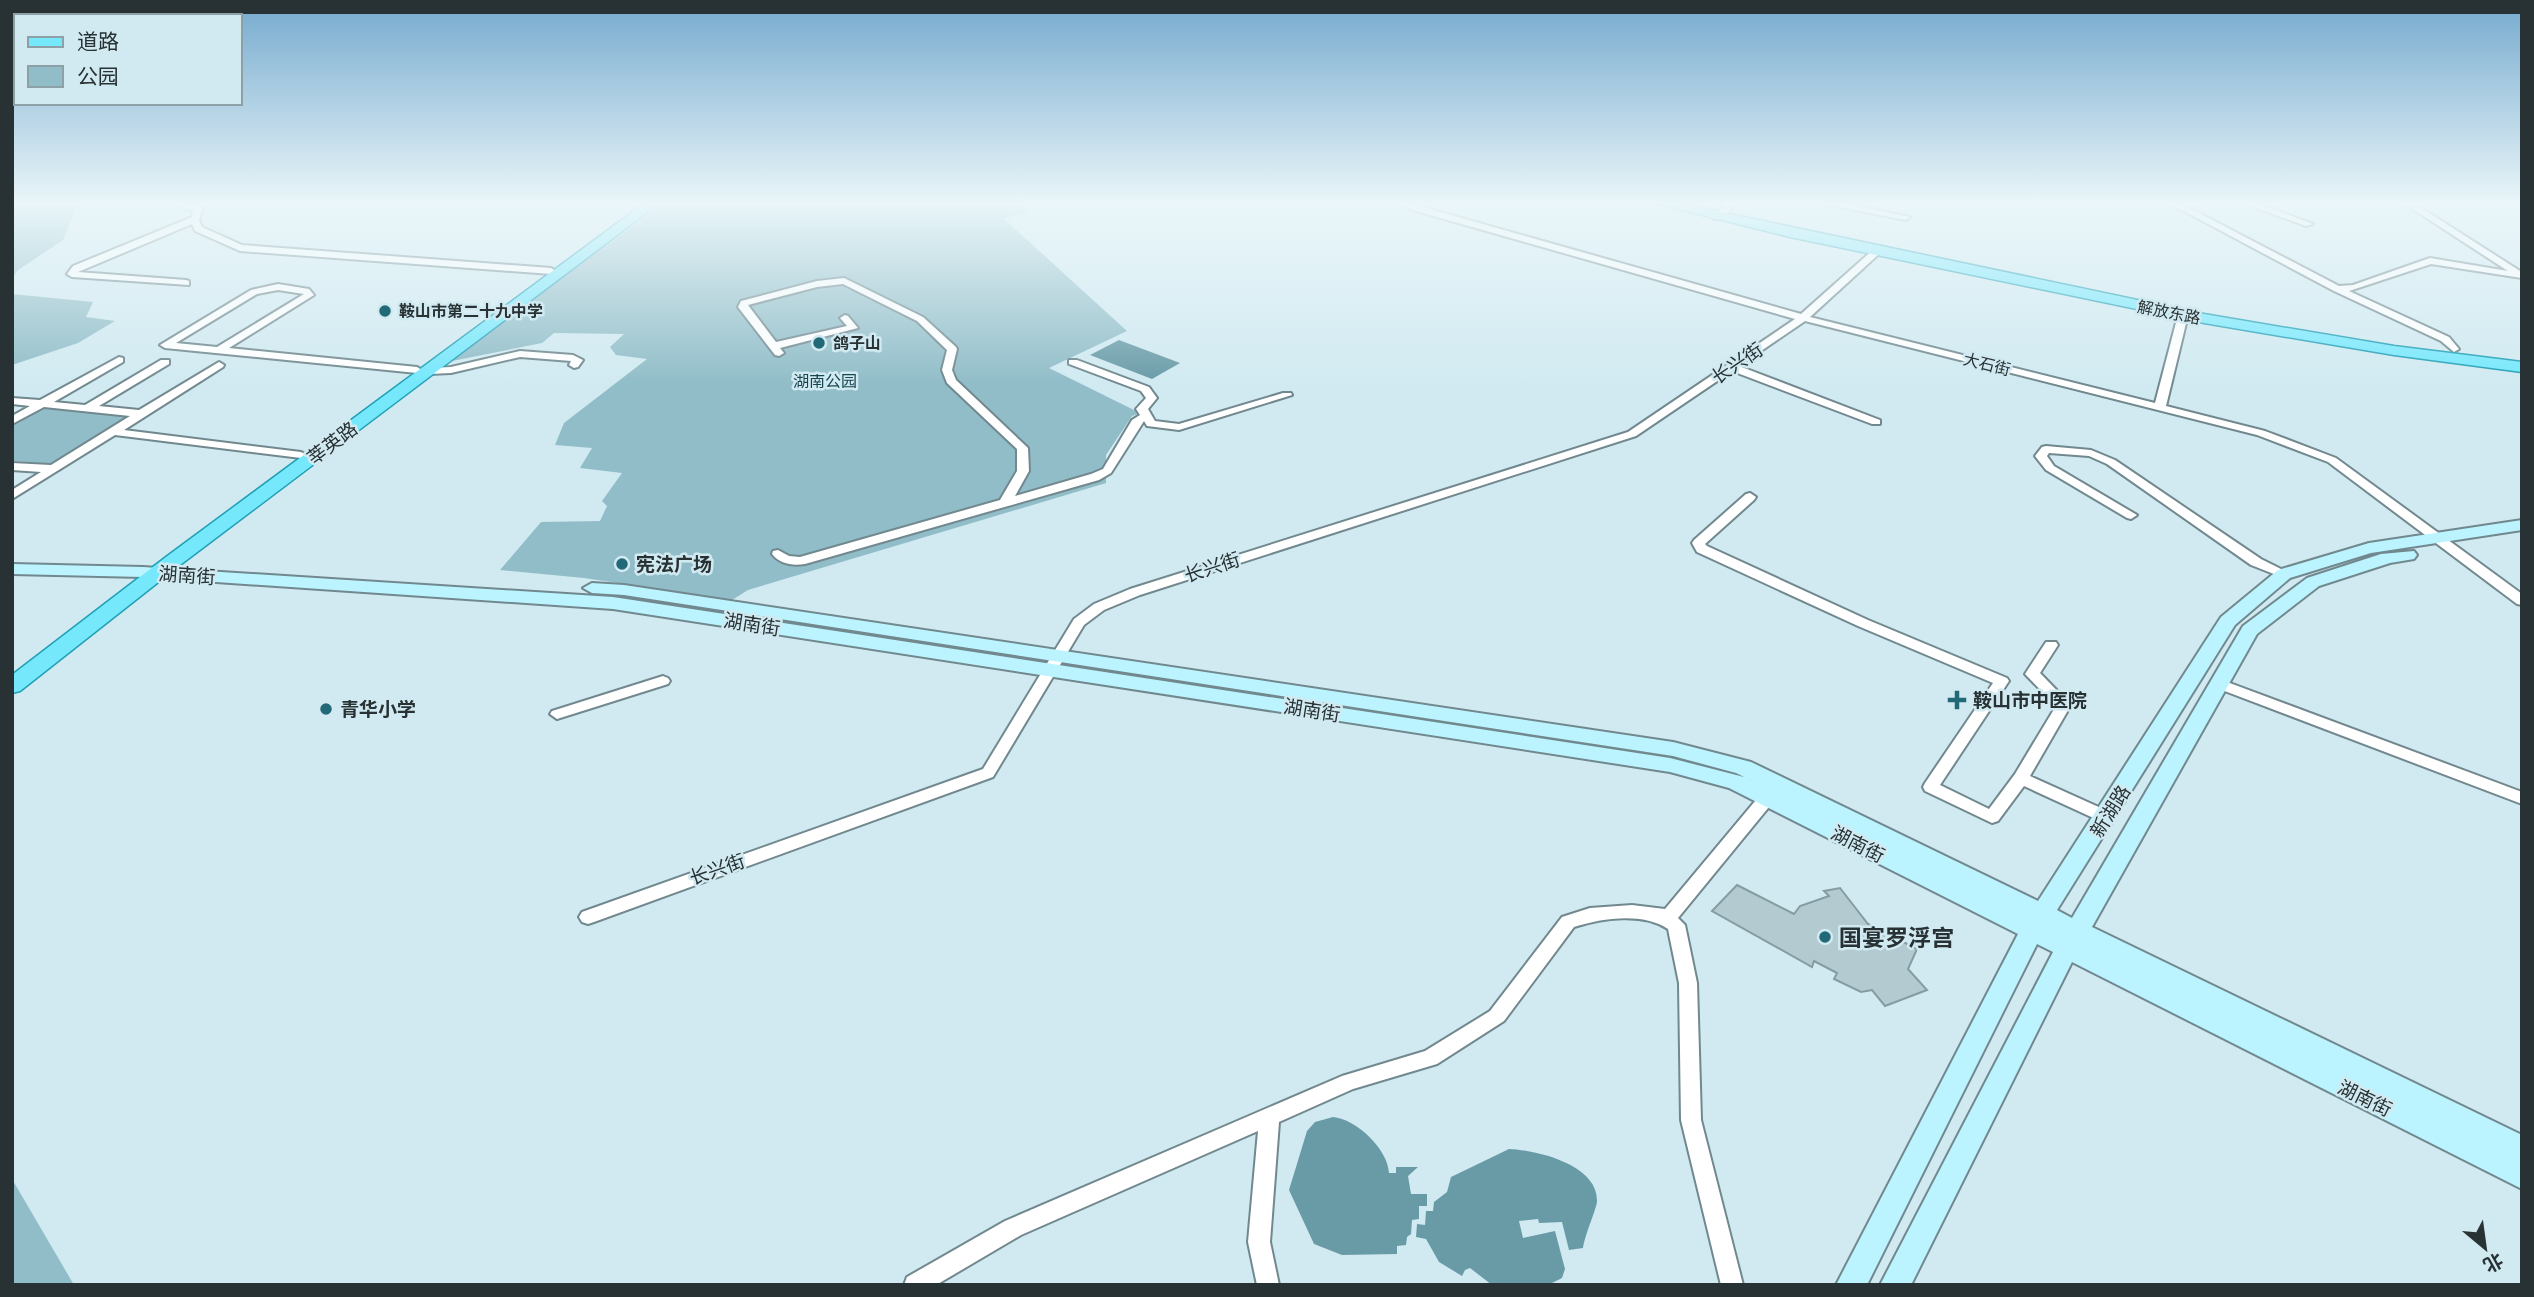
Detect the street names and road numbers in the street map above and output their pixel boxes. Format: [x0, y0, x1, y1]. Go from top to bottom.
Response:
street label: 解放东路 [2136, 296, 2202, 328]
street label: 长兴街 [1707, 337, 1767, 389]
street label: 大石街 [1961, 348, 2013, 380]
street label: 莘英路 [302, 416, 362, 470]
street label: 长兴街 [1181, 547, 1243, 587]
street label: 湖南街 [158, 561, 216, 589]
street label: 湖南街 [722, 608, 782, 640]
street label: 湖南街 [1282, 694, 1342, 726]
street label: 新湖路 [2085, 780, 2135, 842]
street label: 湖南街 [1827, 820, 1889, 868]
street label: 长兴街 [686, 848, 748, 890]
street label: 湖南街 [2334, 1075, 2396, 1121]

